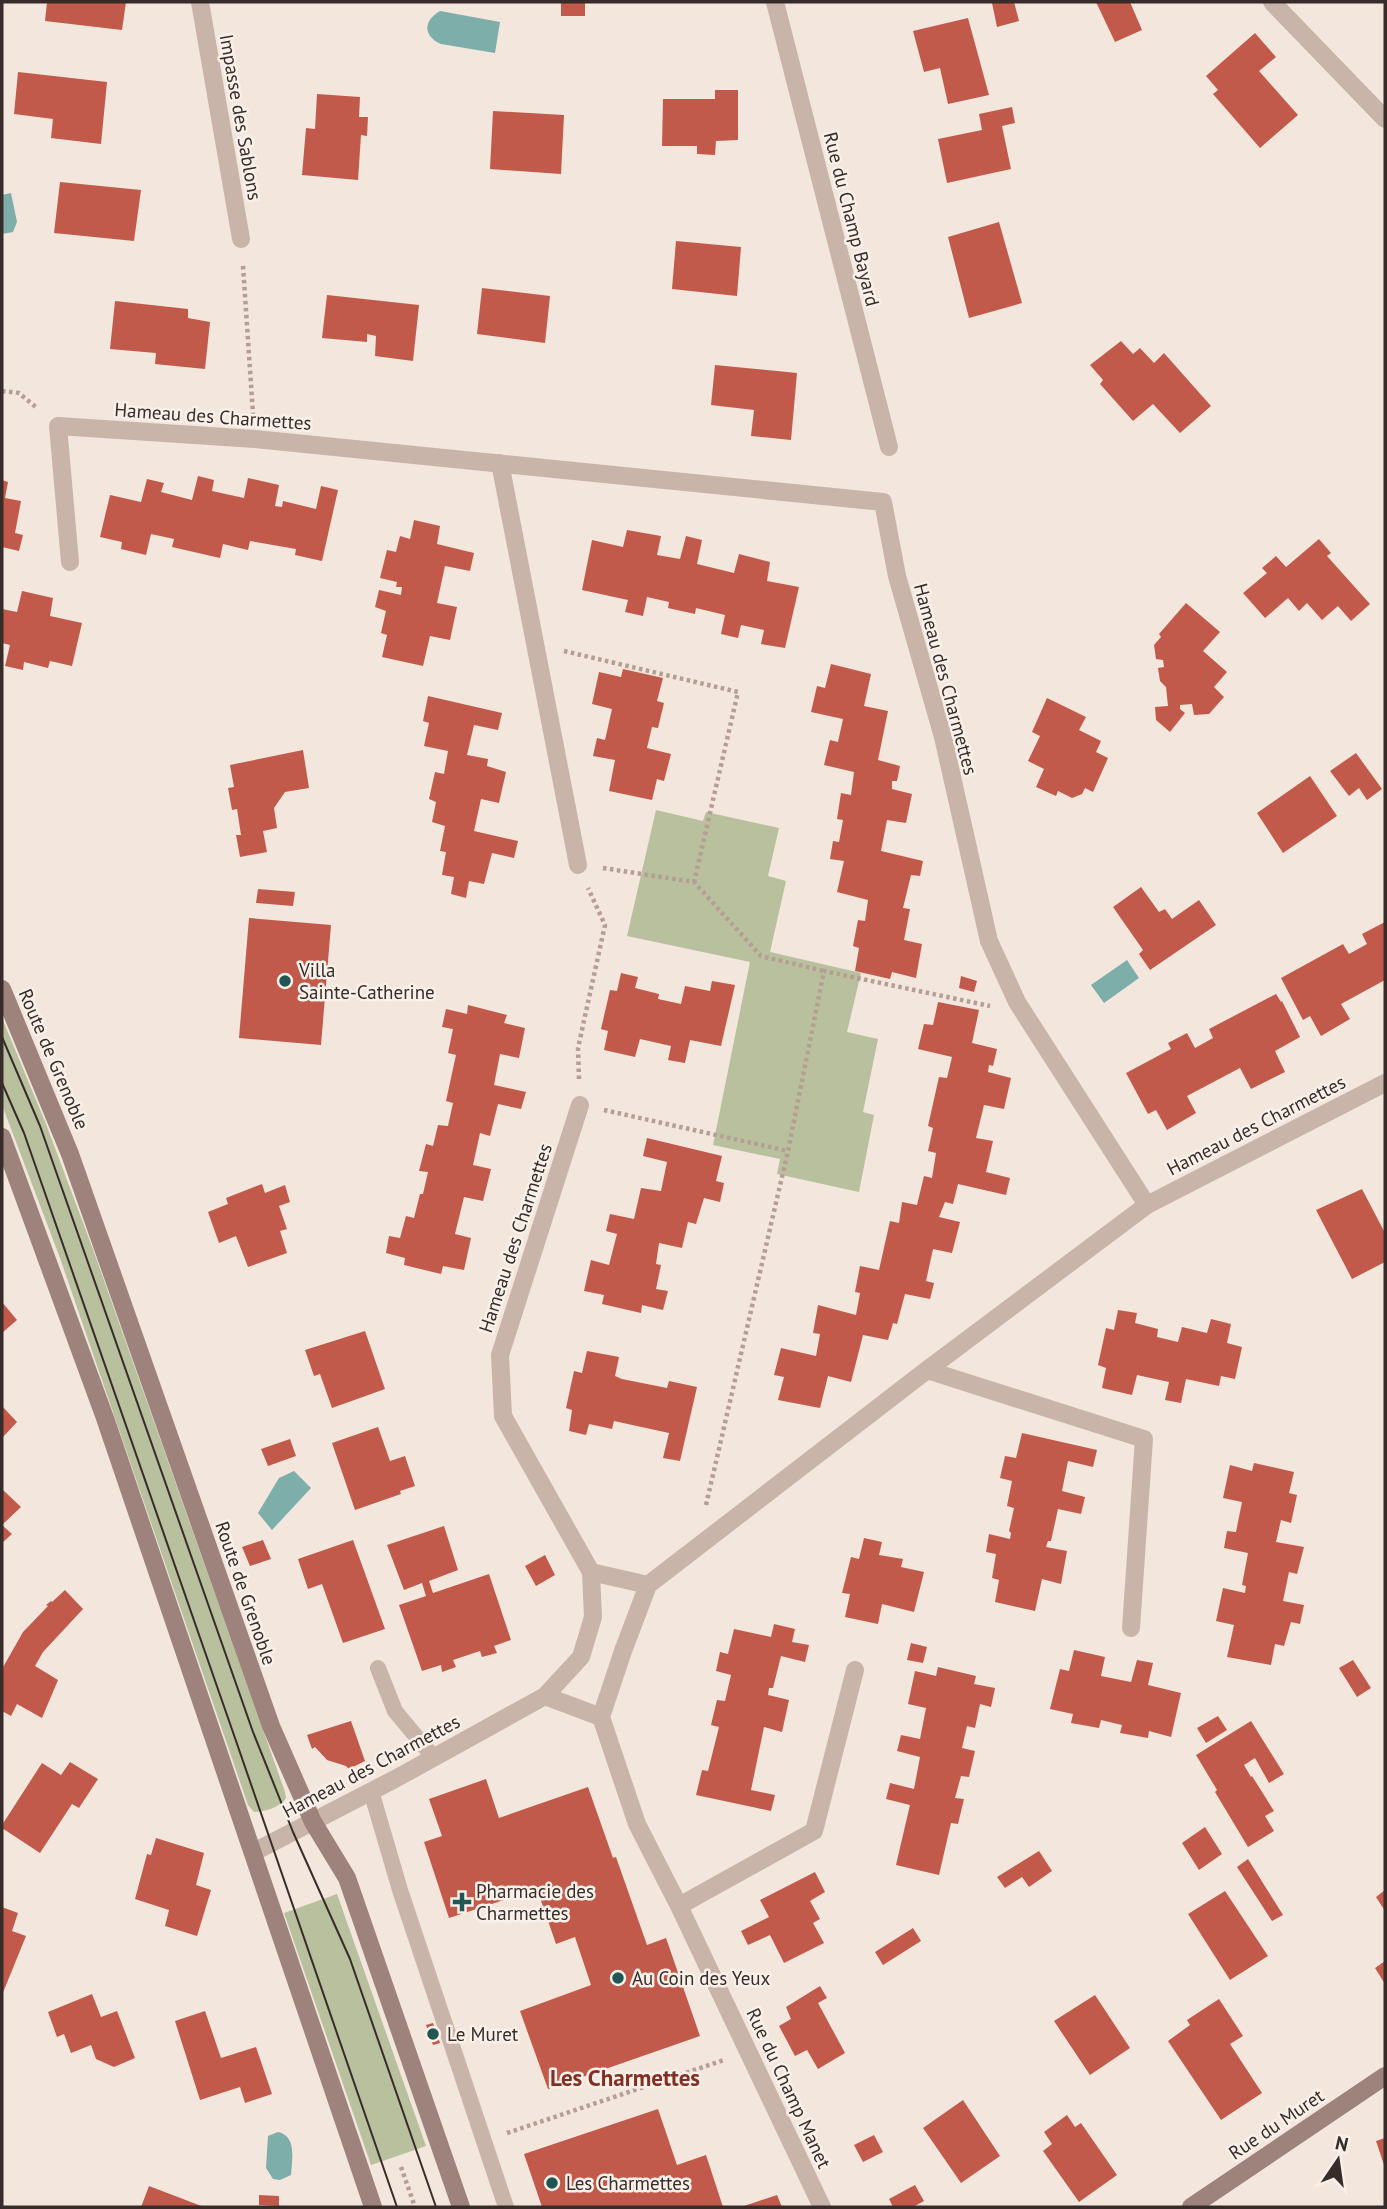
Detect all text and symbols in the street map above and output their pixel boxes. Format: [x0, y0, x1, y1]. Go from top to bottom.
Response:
street label: Impasse des Sablons [215, 32, 267, 202]
street label: Rue du Champ Bayard [819, 129, 885, 309]
street label: Hameau des Charmettes [114, 397, 312, 435]
street label: Hameau des Charmettes [909, 581, 983, 777]
place label: Villa Sainte-Catherine [298, 958, 435, 1004]
marker: Villa Sainte-Catherine [277, 973, 293, 989]
street label: Route de Grenoble [14, 985, 94, 1133]
street label: Hameau des Charmettes [1163, 1069, 1349, 1181]
street label: Hameau des Charmettes [473, 1140, 557, 1336]
street label: Route de Grenoble [210, 1518, 282, 1668]
street label: Hameau des Charmettes [278, 1709, 464, 1823]
place label: Pharmacie des Charmettes [476, 1879, 594, 1925]
marker: Pharmacie des Charmettes [454, 1894, 470, 1910]
place label: Au Coin des Yeux [632, 1966, 771, 1990]
marker: Au Coin des Yeux [610, 1970, 626, 1986]
street label: Rue du Champ Manet [741, 2004, 837, 2172]
place label: Le Muret [447, 2022, 519, 2046]
marker: Le Muret [425, 2026, 441, 2042]
district label: Les Charmettes [550, 2063, 700, 2092]
street label: Rue du Muret [1224, 2083, 1329, 2165]
north arrow [1303, 2125, 1373, 2195]
text: N [1333, 2130, 1351, 2157]
place label: Les Charmettes [566, 2171, 690, 2195]
marker: Les Charmettes [544, 2175, 560, 2191]

